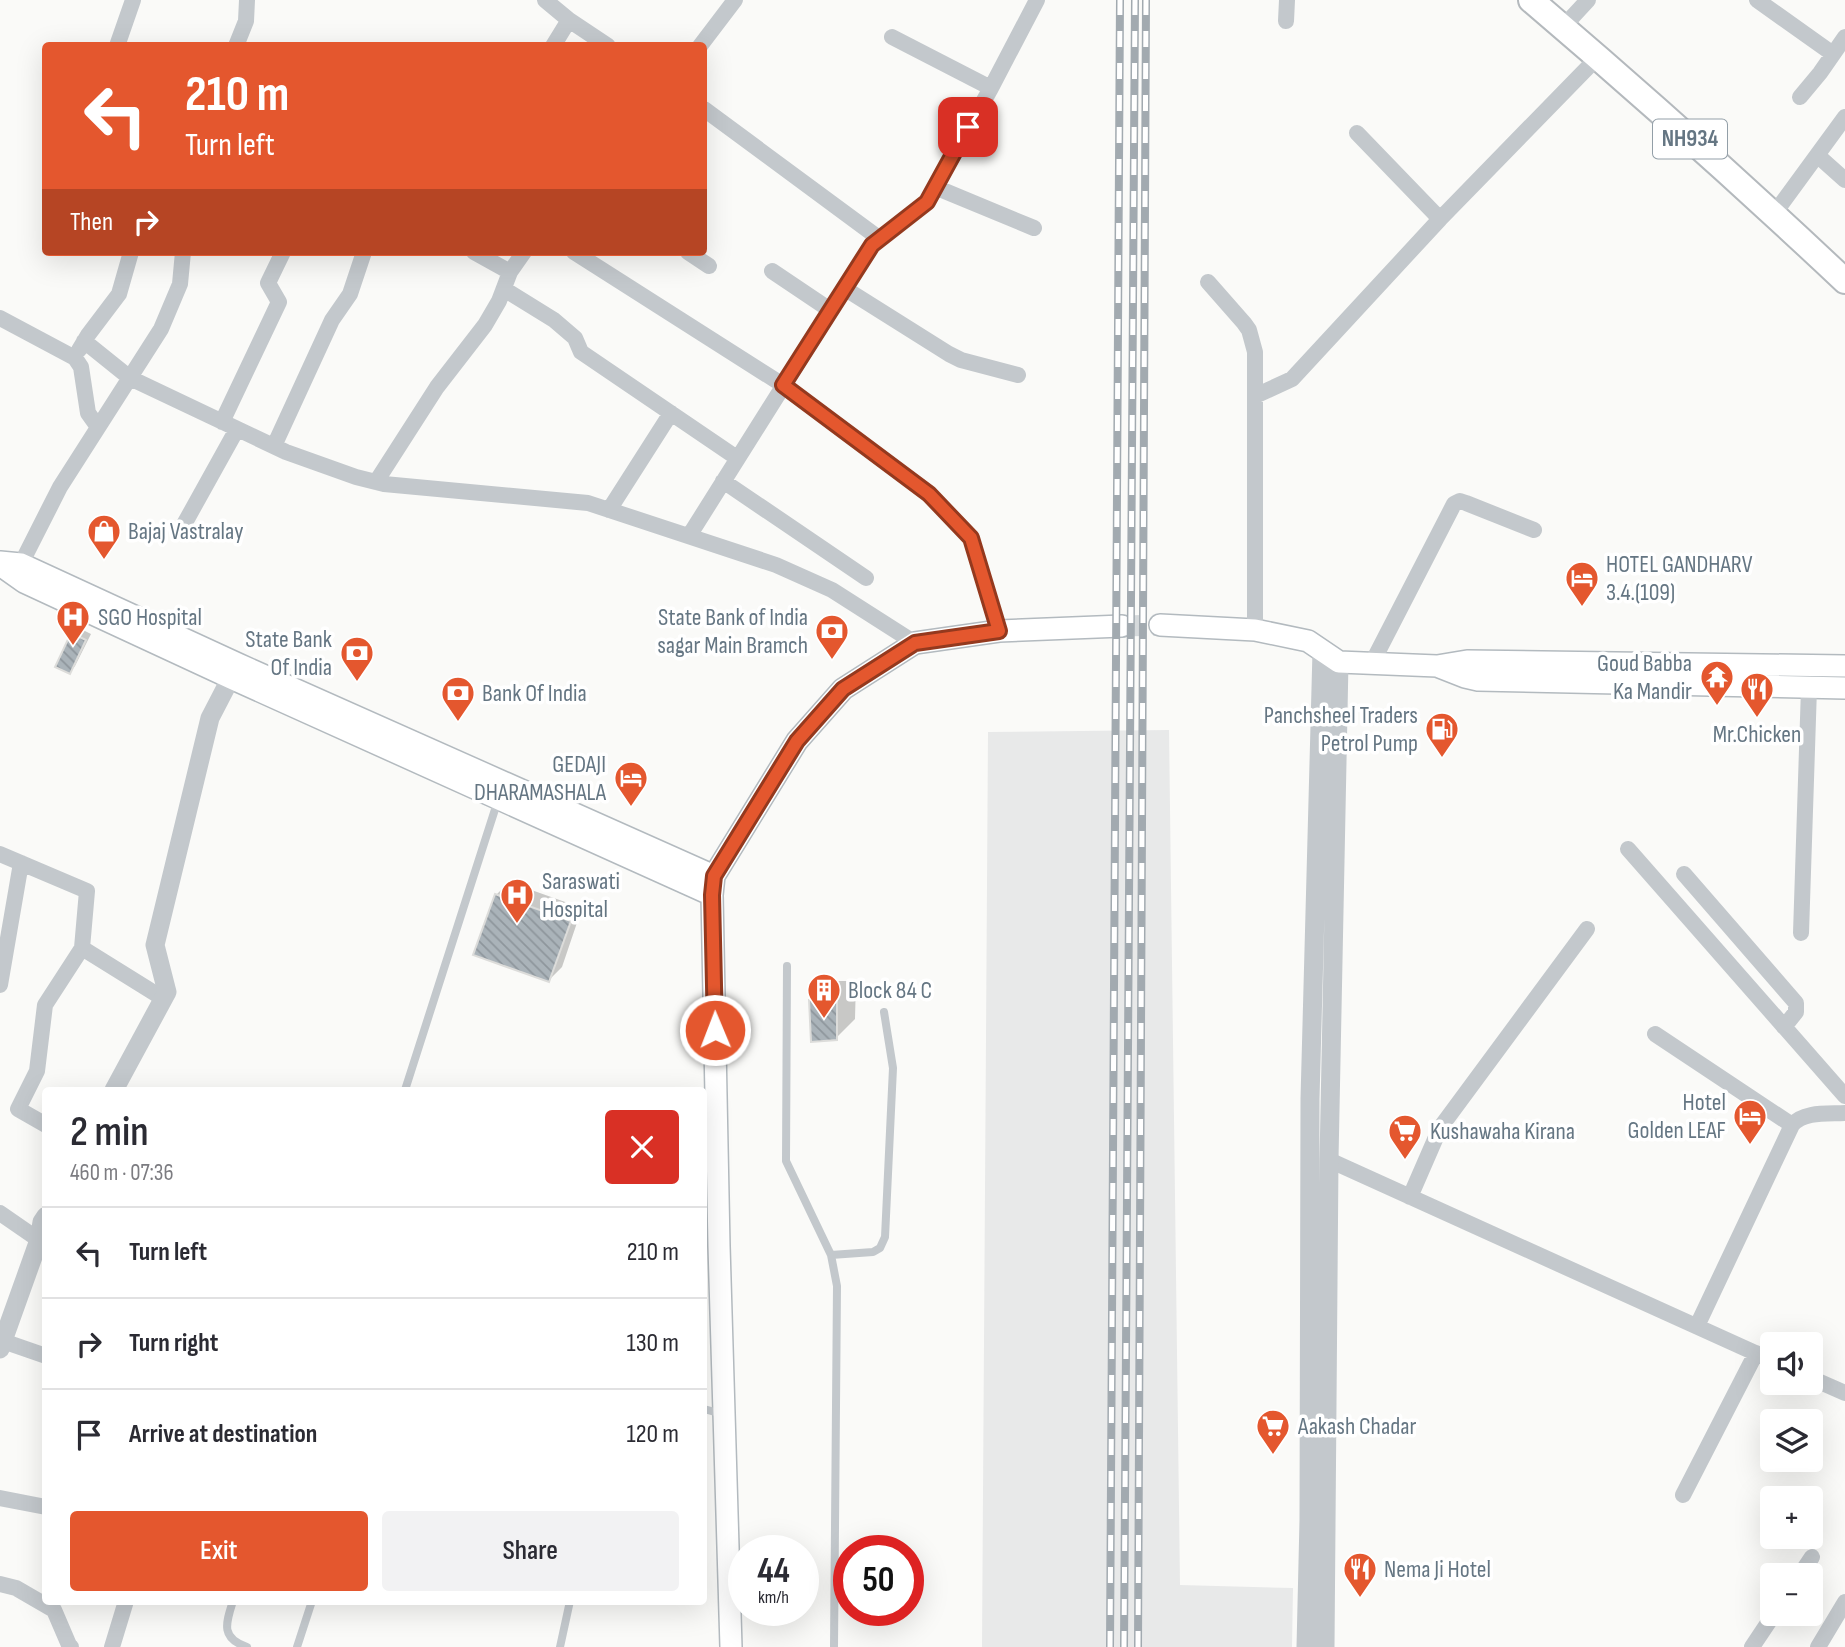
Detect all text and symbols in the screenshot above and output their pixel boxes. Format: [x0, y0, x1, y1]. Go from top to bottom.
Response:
text: 210 m [185, 66, 289, 125]
icon: left [70, 70, 161, 161]
pin [938, 97, 998, 157]
icon: arrive [949, 108, 987, 146]
road number: NH934 [1653, 120, 1727, 158]
text: Turn left [185, 126, 275, 165]
icon: right [127, 203, 165, 241]
text: Then [70, 207, 113, 238]
shop icon: Bajaj Vastralay [85, 512, 123, 561]
place label: Bajaj Vastralay [128, 517, 243, 546]
place label: HOTEL GANDHARV 3.4.(109) [1606, 550, 1753, 607]
hotel icon: HOTEL GANDHARV 3.4.(109) [1563, 559, 1601, 608]
hospital icon: SGO Hospital [54, 598, 92, 647]
place label: SGO Hospital [98, 603, 202, 632]
place label: State Bank of India sagar Main Bramch [657, 603, 808, 660]
bank icon: State Bank of India sagar Main Bramch [813, 612, 851, 661]
place label: State Bank Of India [245, 625, 332, 682]
bank icon: State Bank Of India [338, 634, 376, 683]
place label: Goud Babba Ka Mandir [1597, 649, 1692, 706]
temple icon: Goud Babba Ka Mandir [1698, 658, 1736, 707]
restaurant icon: Mr.Chicken [1738, 670, 1776, 719]
bank icon: Bank Of India [439, 674, 477, 723]
place label: Bank Of India [482, 679, 587, 708]
place label: Panchsheel Traders Petrol Pump [1264, 701, 1418, 758]
fuel station icon: Panchsheel Traders Petrol Pump [1423, 710, 1461, 759]
place label: Mr.Chicken [1713, 720, 1801, 749]
place label: GEDAJI DHARAMASHALA [474, 750, 607, 807]
hotel icon: GEDAJI DHARAMASHALA [612, 759, 650, 808]
place label: Saraswati Hospital [542, 867, 620, 924]
hospital icon: Saraswati Hospital [498, 876, 536, 925]
building icon: Block 84 C [805, 971, 843, 1020]
place label: Block 84 C [848, 976, 932, 1005]
position arrow [678, 993, 752, 1067]
place label: Hotel Golden LEAF [1628, 1088, 1726, 1145]
hotel icon: Hotel Golden LEAF [1731, 1097, 1769, 1146]
text: 2 min [70, 1107, 149, 1158]
button: close [605, 1110, 679, 1184]
supermarket icon: Kushawaha Kirana [1386, 1112, 1424, 1161]
place label: Kushawaha Kirana [1430, 1117, 1575, 1146]
text: 460 m · 07:36 [70, 1159, 174, 1187]
icon: left [70, 1234, 108, 1272]
text: Turn left [129, 1237, 207, 1268]
text: 210 m [627, 1237, 679, 1268]
icon: right [70, 1325, 108, 1363]
text: Turn right [129, 1328, 218, 1359]
text: 130 m [627, 1328, 679, 1359]
map controls [1760, 1332, 1823, 1626]
button: sound [1760, 1332, 1823, 1395]
supermarket icon: Aakash Chadar [1254, 1407, 1292, 1456]
button: layers [1760, 1409, 1823, 1472]
place label: Aakash Chadar [1297, 1412, 1416, 1441]
icon: arrive [70, 1416, 108, 1454]
text: Arrive at destination [129, 1419, 317, 1450]
text: 120 m [626, 1419, 679, 1450]
button: + [1760, 1486, 1823, 1549]
button: Exit [70, 1511, 368, 1591]
button: Share [382, 1511, 679, 1591]
speed limit sign: 50 [833, 1535, 924, 1626]
text: 44 [757, 1550, 790, 1593]
restaurant icon: Nema Ji Hotel [1341, 1550, 1379, 1599]
place label: Nema Ji Hotel [1384, 1555, 1491, 1584]
button: − [1760, 1563, 1823, 1626]
text: km/h [758, 1587, 789, 1608]

